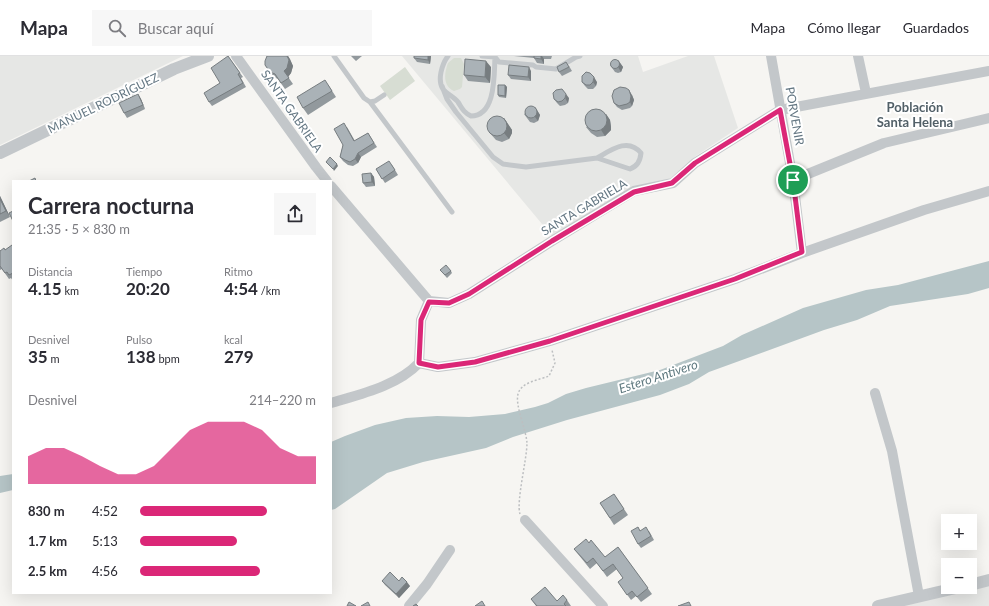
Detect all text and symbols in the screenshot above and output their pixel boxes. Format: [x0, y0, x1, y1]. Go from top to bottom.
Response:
search box [92, 10, 372, 46]
text: Mapa [20, 16, 68, 39]
icon: search [106, 17, 128, 39]
text: Buscar aquí [138, 19, 214, 37]
text: Mapa [751, 19, 785, 36]
text: Cómo llegar [807, 19, 881, 36]
text: Guardados [903, 19, 969, 36]
street label: SANTA GABRIELA [258, 67, 327, 156]
street label: MANUEL RODRÍGUEZ [45, 70, 161, 136]
street label: PORVENIR [782, 86, 808, 147]
district label: Población Santa Helena [877, 99, 953, 130]
pin [776, 163, 810, 197]
icon: arrive [782, 169, 804, 191]
street label: SANTA GABRIELA [538, 175, 630, 239]
text: Carrera nocturna [28, 192, 194, 219]
button: share [274, 193, 316, 235]
text: 21:35 · 5 × 830 m [28, 221, 130, 237]
text: Distancia [28, 265, 73, 278]
text: Tiempo [126, 265, 162, 278]
text: Ritmo [224, 265, 253, 278]
text: 4.15 [28, 278, 62, 299]
text: 20:20 [126, 278, 170, 299]
text: 4:54 [224, 278, 258, 299]
text: km [62, 284, 79, 297]
text: /km [258, 284, 280, 297]
text: Desnivel [28, 333, 70, 346]
text: Pulso [126, 333, 152, 346]
text: kcal [224, 333, 243, 346]
text: 35 [28, 346, 48, 367]
text: 138 [126, 346, 156, 367]
text: 279 [224, 346, 254, 367]
text: m [48, 352, 60, 365]
text: bpm [156, 352, 180, 365]
water label: Estero Antivero [616, 356, 700, 396]
text: Desnivel [28, 392, 77, 408]
text: 214–220 m [249, 392, 316, 408]
text: 830 m [28, 503, 65, 519]
text: 4:52 [92, 503, 118, 519]
map controls [941, 514, 977, 594]
button: + [941, 514, 977, 550]
text: 1.7 km [28, 533, 67, 549]
text: 5:13 [92, 533, 118, 549]
button: − [941, 558, 977, 594]
text: 2.5 km [28, 563, 67, 579]
text: 4:56 [92, 563, 118, 579]

